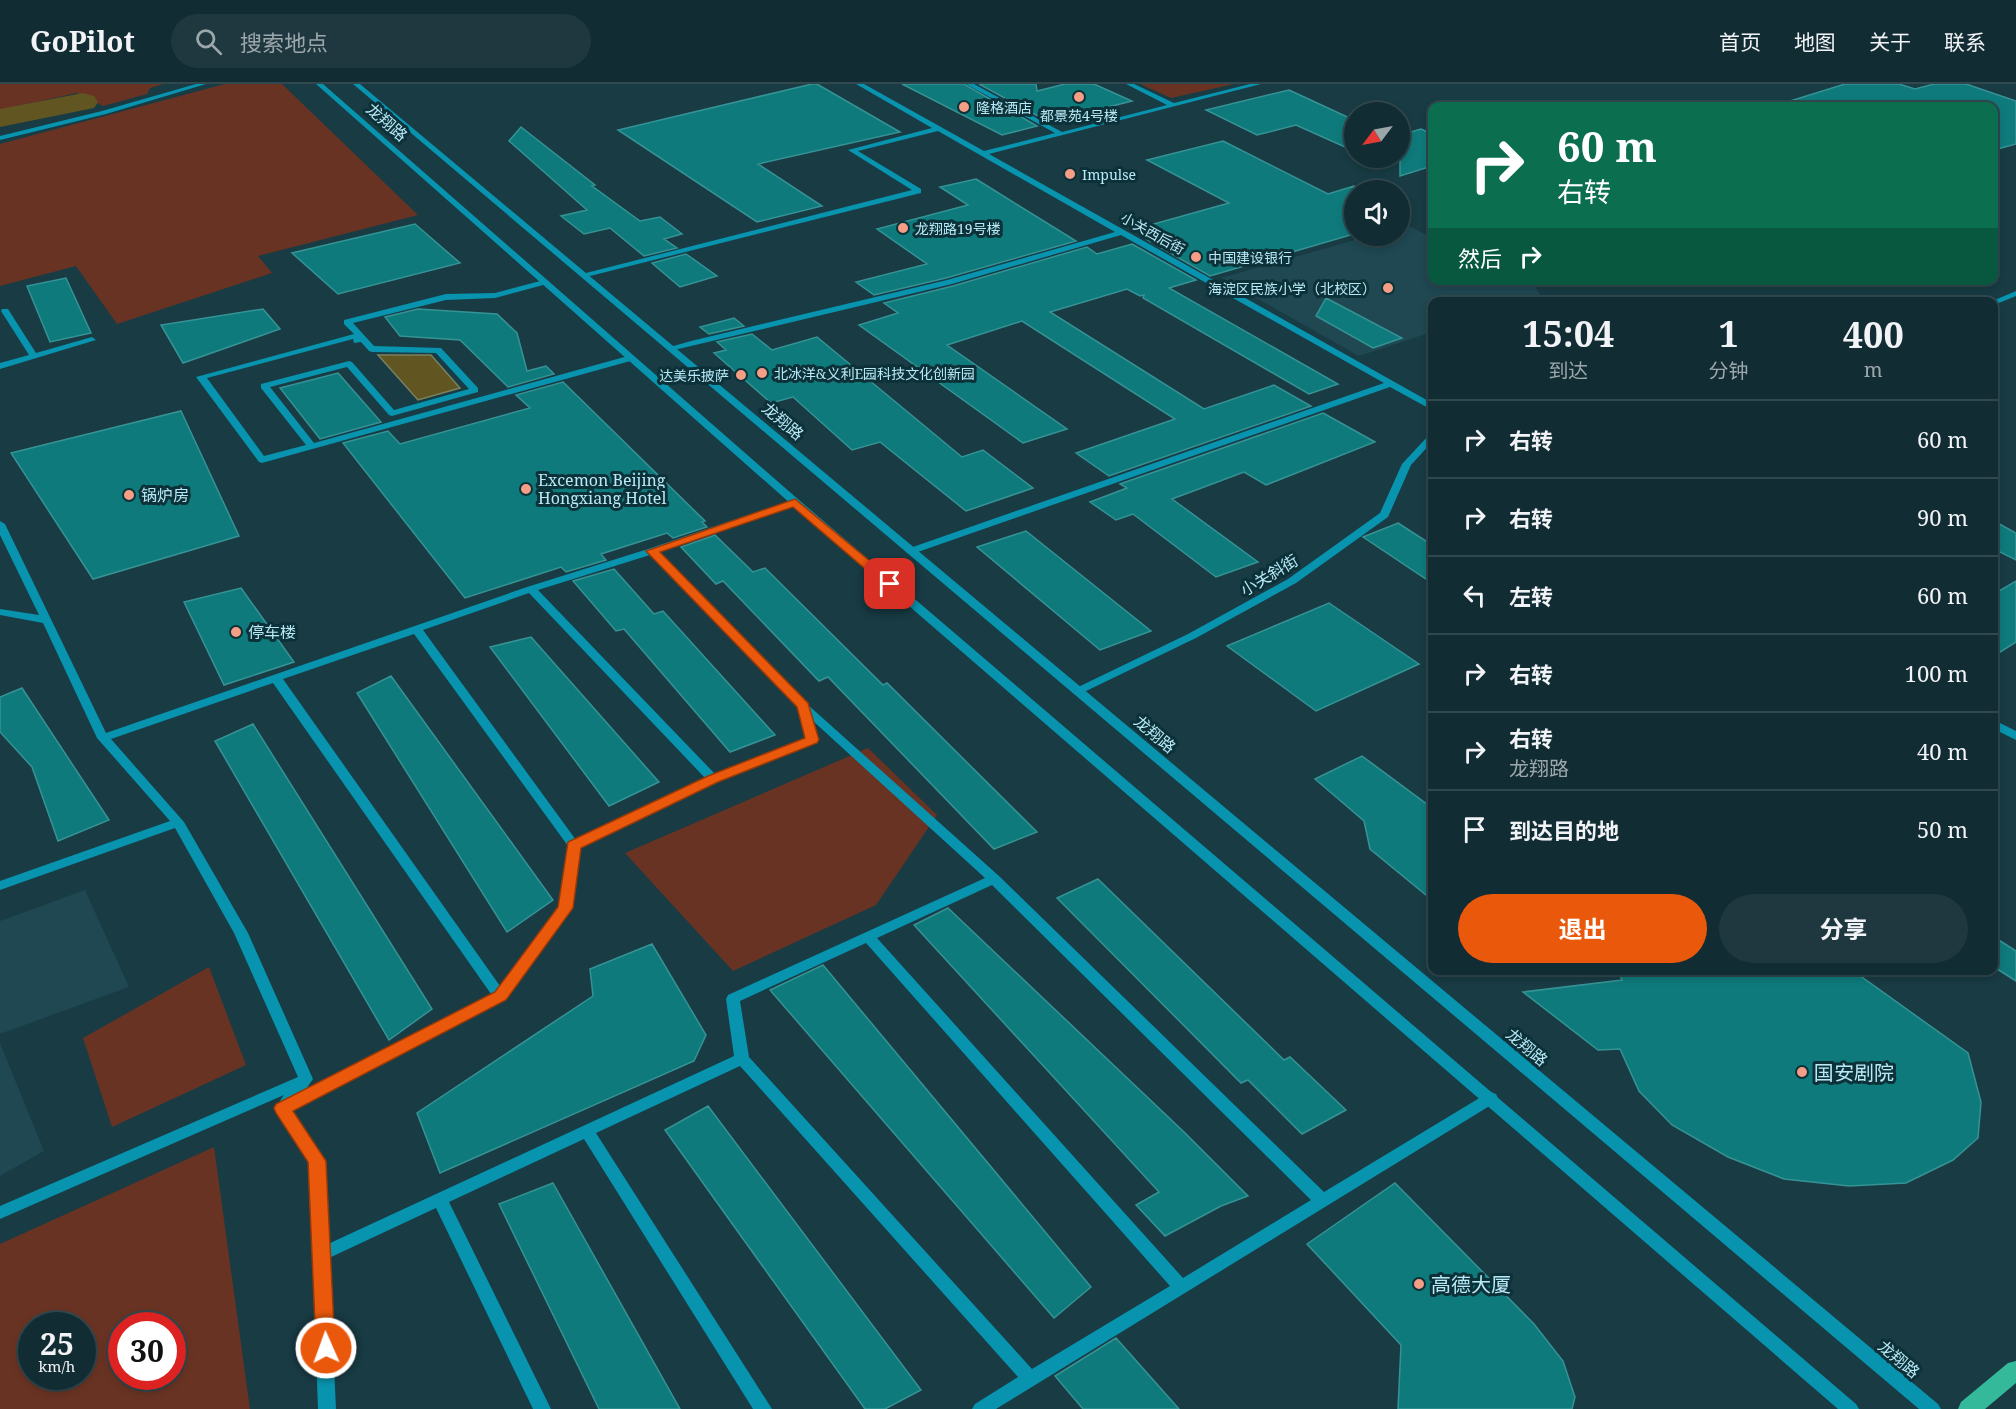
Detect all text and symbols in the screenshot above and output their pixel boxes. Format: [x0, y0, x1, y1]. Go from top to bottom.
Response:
search box [171, 14, 591, 68]
text: GoPilot [30, 22, 135, 60]
icon: search [192, 25, 225, 58]
text: 搜索地点 [240, 27, 328, 57]
text: 首页 [1719, 28, 1761, 56]
text: 地图 [1794, 28, 1836, 56]
text: 关于 [1869, 28, 1911, 56]
text: 联系 [1944, 28, 1986, 56]
marker: 都景苑4号楼 [1072, 90, 1086, 104]
street label: 龙翔路 [362, 98, 412, 146]
place label: 隆格酒店 [976, 98, 1032, 117]
marker: 隆格酒店 [957, 100, 971, 114]
north arrow [1344, 102, 1410, 168]
map controls [1344, 102, 1410, 246]
place label: 都景苑4号楼 [1040, 106, 1118, 125]
text: 60 m [1557, 117, 1657, 174]
icon: right [1458, 126, 1536, 204]
place label: Impulse [1082, 165, 1136, 184]
marker: Impulse [1063, 167, 1077, 181]
text: 右转 [1557, 173, 1611, 210]
button: sound [1344, 180, 1410, 246]
street label: 小关西后街 [1118, 208, 1188, 258]
place label: 龙翔路19号楼 [915, 219, 1001, 238]
marker: 龙翔路19号楼 [896, 221, 910, 235]
icon: right [1514, 240, 1547, 273]
text: 然后 [1458, 243, 1502, 273]
place label: 中国建设银行 [1208, 248, 1292, 267]
marker: 中国建设银行 [1189, 250, 1203, 264]
place label: 海淀区民族小学（北校区） [1208, 279, 1376, 298]
marker: 海淀区民族小学（北校区） [1381, 281, 1395, 295]
text: 15:04 [1522, 309, 1614, 358]
text: 1 [1718, 309, 1739, 358]
text: 400 [1843, 310, 1904, 359]
text: m [1864, 356, 1883, 383]
text: 到达 [1548, 357, 1588, 384]
text: 分钟 [1709, 357, 1749, 384]
place label: 北冰洋&义利E园科技文化创新园 [774, 364, 975, 383]
place label: 达美乐披萨 [659, 366, 729, 385]
marker: 北冰洋&义利E园科技文化创新园 [755, 366, 769, 380]
marker: 达美乐披萨 [734, 368, 748, 382]
street label: 龙翔路 [758, 397, 808, 445]
icon: right [1458, 423, 1491, 456]
text: 60 m [1917, 424, 1968, 454]
text: 右转 [1509, 425, 1553, 455]
place label: Excemon Beijing Hongxiang Hotel [538, 469, 666, 509]
marker: Excemon Beijing Hongxiang Hotel [519, 482, 533, 496]
place label: 锅炉房 [141, 484, 189, 506]
marker: 锅炉房 [122, 488, 136, 502]
icon: right [1458, 501, 1491, 534]
text: 90 m [1917, 502, 1968, 532]
text: 右转 [1509, 503, 1553, 533]
street label: 小关斜街 [1236, 549, 1302, 601]
pin [864, 558, 915, 609]
icon: arrive [873, 567, 906, 600]
icon: left [1458, 579, 1491, 612]
text: 60 m [1917, 580, 1968, 610]
text: 左转 [1509, 581, 1553, 611]
place label: 停车楼 [248, 621, 296, 643]
marker: 停车楼 [229, 625, 243, 639]
icon: right [1458, 657, 1491, 690]
text: 100 m [1905, 658, 1968, 688]
text: 右转 [1509, 659, 1553, 689]
street label: 龙翔路 [1130, 710, 1180, 758]
text: 右转 [1509, 723, 1553, 753]
icon: right [1458, 735, 1491, 768]
text: 40 m [1917, 736, 1968, 766]
text: 龙翔路 [1509, 755, 1569, 782]
icon: arrive [1458, 813, 1491, 846]
text: 50 m [1917, 814, 1968, 844]
text: 到达目的地 [1509, 815, 1619, 845]
button: 退出 [1458, 894, 1707, 963]
button: 分享 [1719, 894, 1968, 963]
street label: 龙翔路 [1502, 1023, 1552, 1071]
place label: 国安剧院 [1814, 1059, 1894, 1086]
marker: 国安剧院 [1795, 1065, 1809, 1079]
place label: 高德大厦 [1431, 1271, 1511, 1298]
marker: 高德大厦 [1412, 1277, 1426, 1291]
speed limit sign: 30 [108, 1312, 186, 1390]
position arrow [294, 1316, 358, 1380]
text: 25 [40, 1323, 74, 1364]
street label: 龙翔路 [1874, 1335, 1924, 1383]
text: km/h [39, 1356, 75, 1376]

